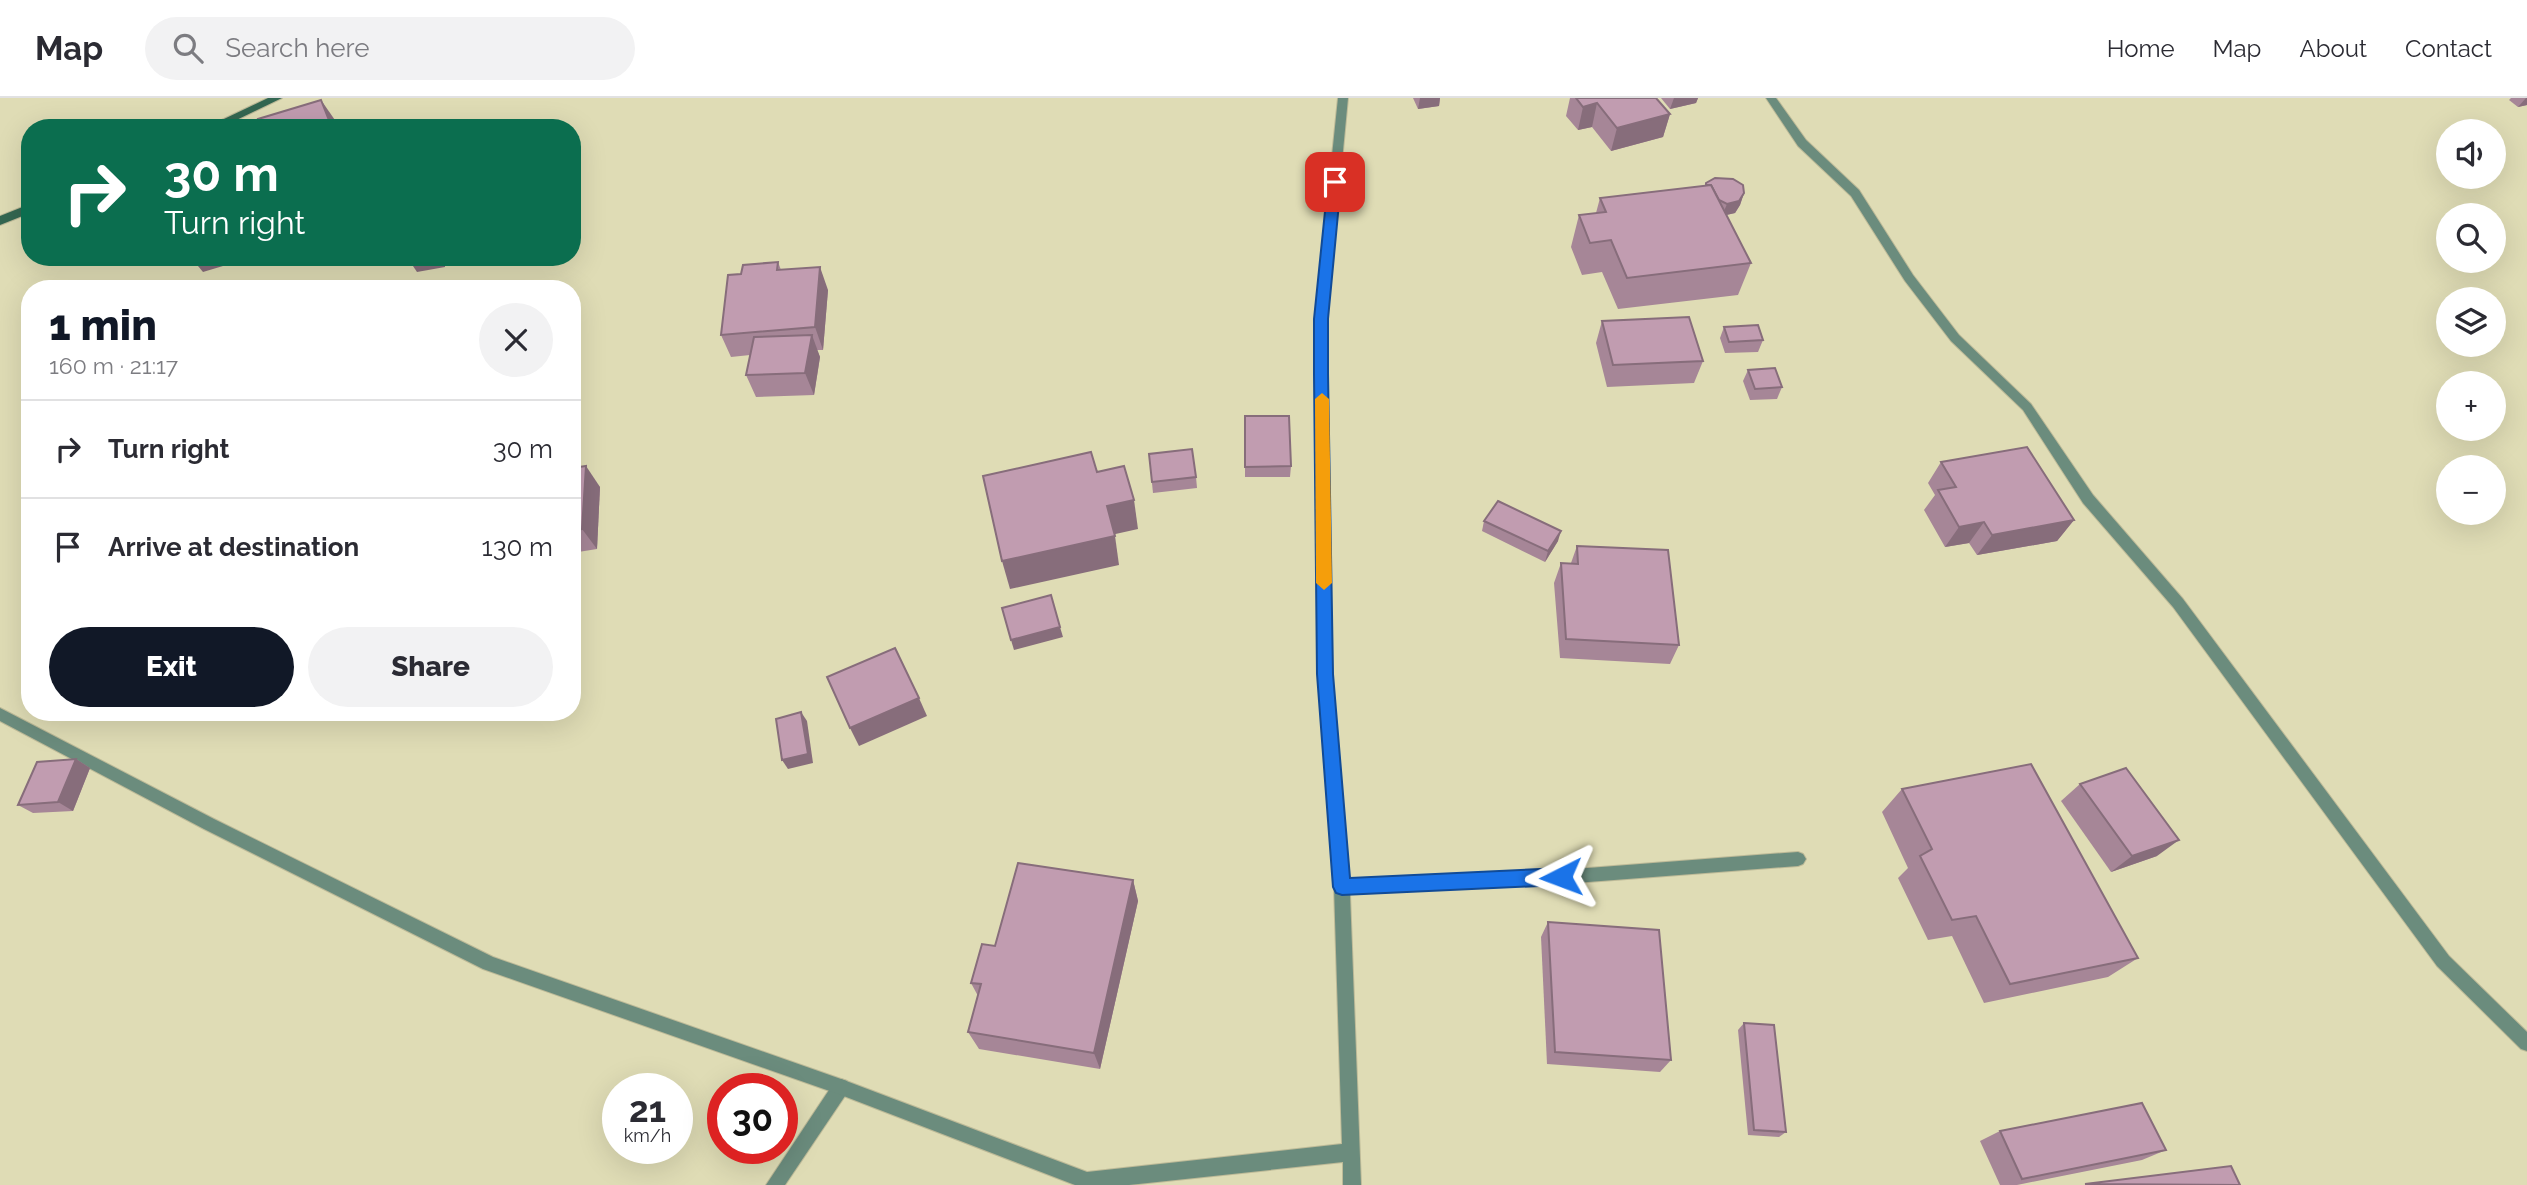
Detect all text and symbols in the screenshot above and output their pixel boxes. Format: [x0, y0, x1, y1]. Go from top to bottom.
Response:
search box [145, 17, 635, 80]
text: Map [35, 29, 103, 68]
icon: search [169, 29, 207, 67]
text: Search here [225, 33, 370, 63]
text: Home [2107, 34, 2175, 63]
text: Map [2213, 34, 2261, 63]
text: About [2299, 34, 2367, 63]
text: Contact [2405, 34, 2492, 63]
map controls [2436, 119, 2506, 525]
button: sound [2436, 119, 2506, 189]
text: 30 m [164, 145, 279, 202]
icon: right [49, 147, 140, 238]
pin [1305, 152, 1365, 212]
icon: arrive [1316, 163, 1354, 201]
button: search [2436, 203, 2506, 273]
text: Turn right [164, 204, 305, 241]
button: layers [2436, 287, 2506, 357]
text: 1 min [49, 301, 157, 350]
button: close [479, 303, 553, 377]
text: 160 m · 21:17 [49, 352, 178, 379]
button: + [2436, 371, 2506, 441]
icon: right [49, 430, 87, 468]
text: Turn right [108, 434, 229, 464]
text: 30 m [493, 434, 553, 464]
button: − [2436, 455, 2506, 525]
icon: arrive [49, 528, 87, 566]
text: Arrive at destination [108, 532, 359, 562]
text: 130 m [482, 532, 553, 562]
button: Exit [49, 627, 294, 707]
button: Share [308, 627, 553, 707]
position arrow [1524, 840, 1598, 914]
speed limit sign: 30 [707, 1073, 798, 1164]
text: 21 [629, 1089, 666, 1130]
text: km/h [624, 1125, 671, 1146]

